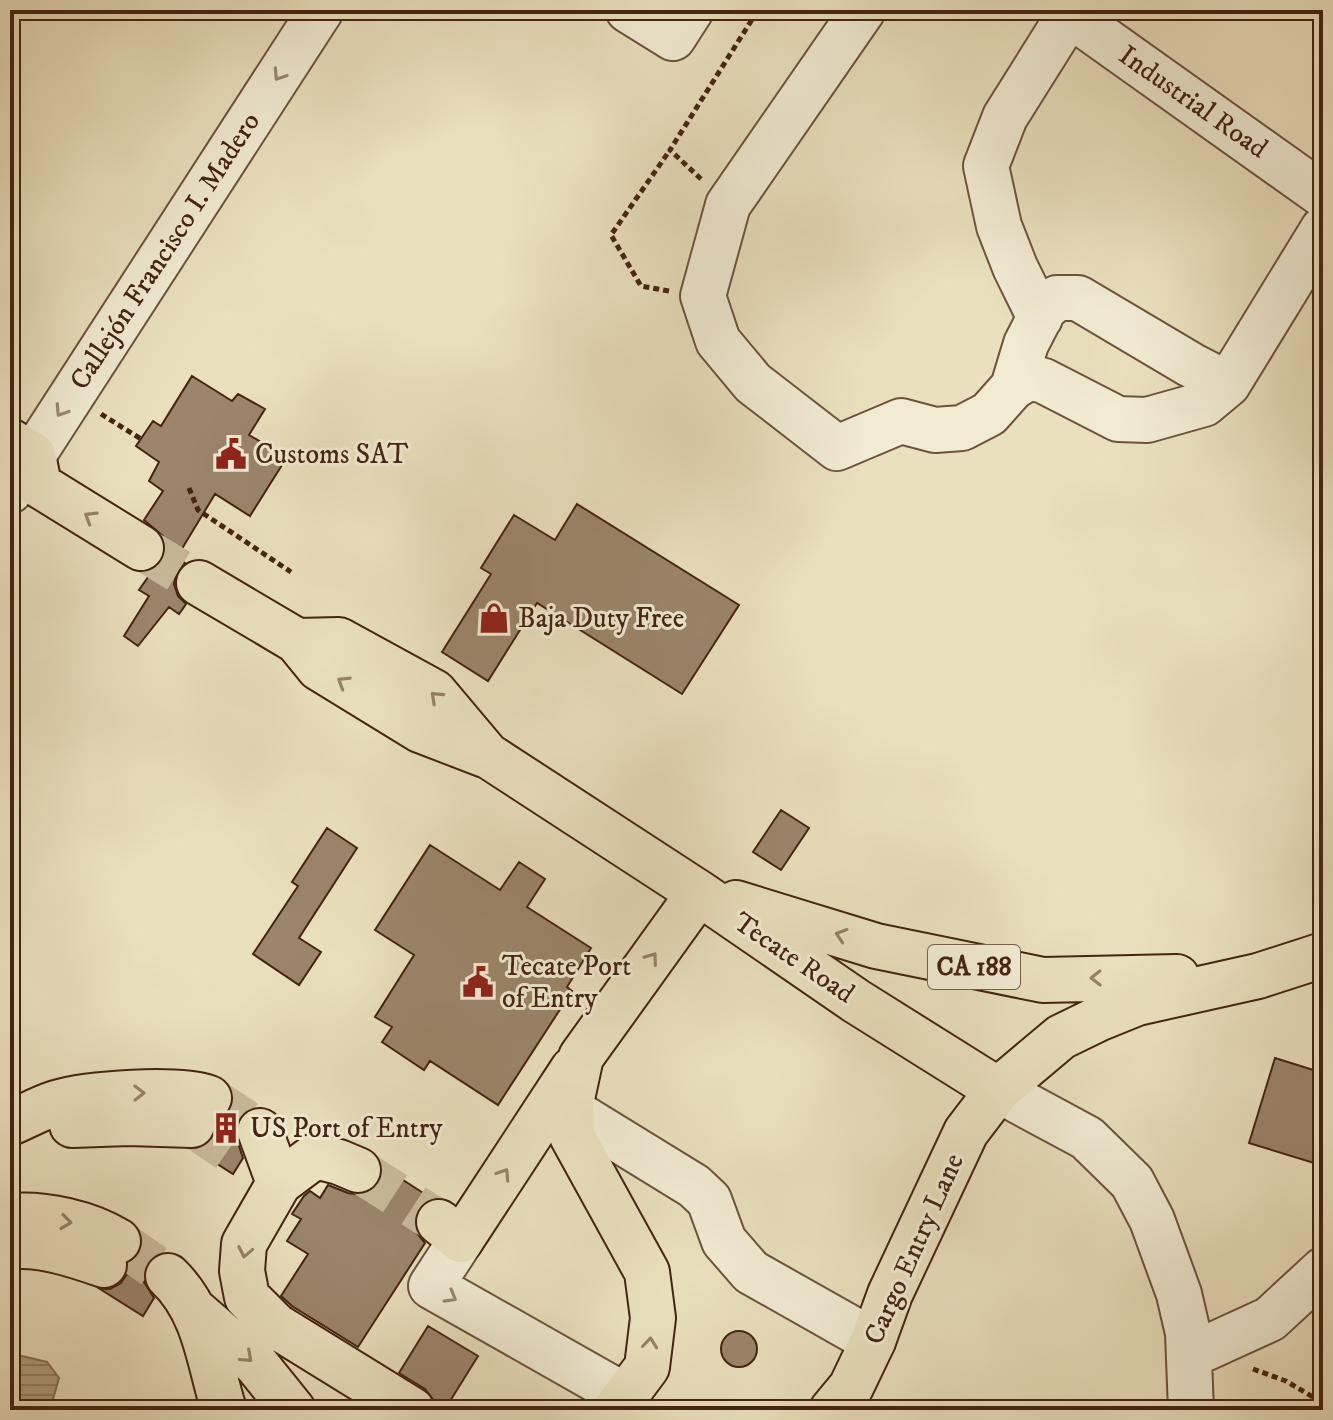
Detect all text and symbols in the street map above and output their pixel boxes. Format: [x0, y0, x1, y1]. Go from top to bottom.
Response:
street label: Industrial Road [1112, 38, 1274, 166]
one-way arrow [274, 67, 289, 81]
street label: Callejón Francisco I. Madero [62, 106, 268, 396]
one-way arrow [56, 402, 71, 417]
public building icon: Customs SAT [214, 437, 248, 471]
place label: Customs SAT [255, 437, 408, 472]
one-way arrow [84, 511, 99, 527]
shop icon: Baja Duty Free [477, 601, 511, 635]
place label: Baja Duty Free [518, 601, 684, 636]
one-way arrow [338, 677, 352, 692]
one-way arrow [431, 691, 445, 706]
street label: Tecate Road [727, 905, 861, 1011]
one-way arrow [835, 928, 848, 944]
road number: CA 188 [928, 945, 1020, 989]
place label: Tecate Port of Entry [502, 949, 631, 1016]
one-way arrow [642, 953, 657, 967]
public building icon: Tecate Port of Entry [461, 965, 495, 999]
one-way arrow [1089, 970, 1102, 987]
one-way arrow [133, 1084, 146, 1102]
building icon: US Port of Entry [209, 1111, 243, 1145]
place label: US Port of Entry [250, 1111, 443, 1146]
street label: Cargo Entry Lane [856, 1148, 972, 1350]
one-way arrow [494, 1168, 509, 1183]
one-way arrow [59, 1213, 73, 1230]
one-way arrow [237, 1246, 254, 1259]
one-way arrow [442, 1287, 457, 1303]
one-way arrow [641, 1336, 658, 1349]
one-way arrow [238, 1348, 253, 1362]

